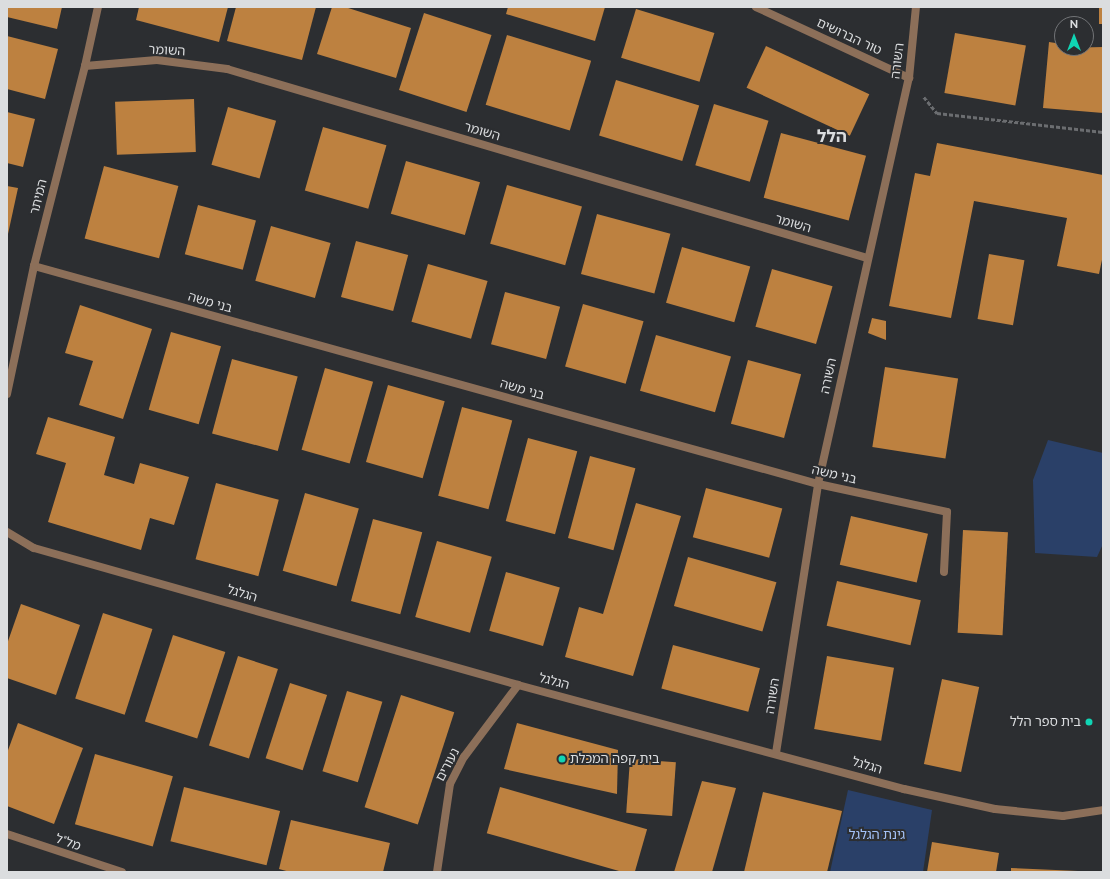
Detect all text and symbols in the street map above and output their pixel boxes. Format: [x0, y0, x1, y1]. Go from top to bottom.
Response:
street label: טור הברושים [814, 15, 884, 59]
north arrow [1054, 16, 1094, 56]
text: N [1070, 18, 1078, 31]
street label: השומר [148, 42, 186, 60]
street label: השורה [888, 42, 908, 80]
street label: השומר [462, 119, 502, 145]
district label: הלל [817, 127, 847, 147]
street label: המיתר [27, 178, 51, 216]
street label: השומר [773, 211, 813, 237]
street label: בני משה [186, 289, 234, 317]
street label: השורה [818, 357, 840, 395]
street label: בני משה [498, 376, 546, 404]
street label: בני משה [810, 462, 858, 488]
street label: הגלגל [225, 582, 259, 606]
street label: הגלגל [537, 670, 571, 694]
street label: השורה [762, 677, 784, 715]
place label: בית ספר הלל [1010, 714, 1081, 730]
marker: בית ספר הלל [1084, 717, 1094, 727]
street label: נעורים [433, 746, 463, 784]
place label: בית קפה המכלת [570, 751, 659, 767]
marker: בית קפה המכלת [557, 754, 567, 764]
street label: הגלגל [850, 754, 884, 778]
park label: גינת הגלגל [849, 827, 905, 843]
street label: מל"ל [53, 831, 83, 855]

